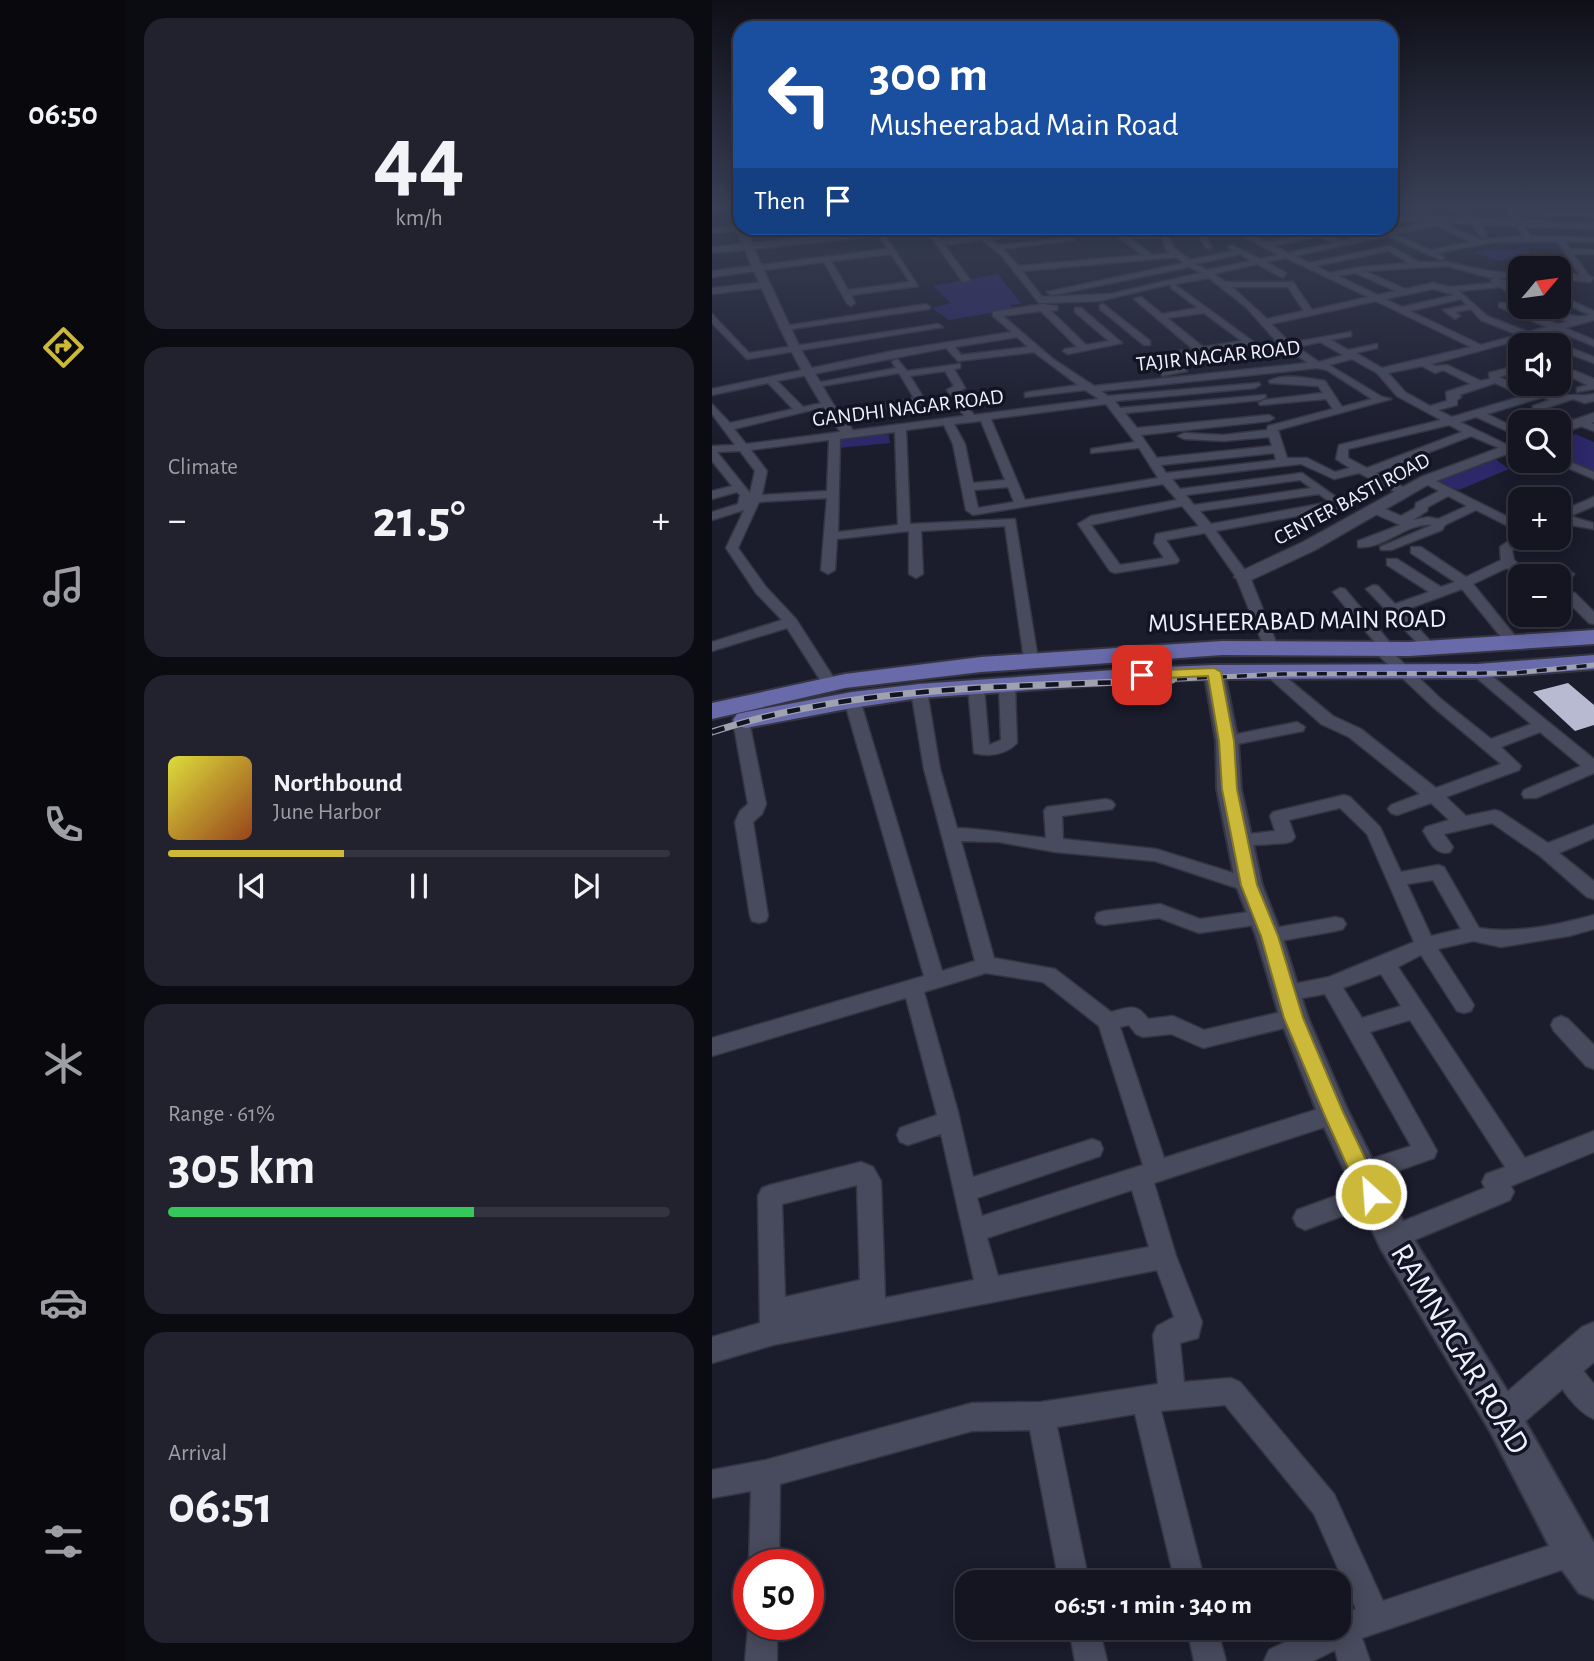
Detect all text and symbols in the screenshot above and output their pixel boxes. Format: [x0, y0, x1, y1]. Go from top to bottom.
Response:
icon: left [754, 49, 845, 140]
text: 300 m [869, 51, 988, 100]
text: 06:50 [28, 98, 98, 130]
text: Musheerabad Main Road [869, 109, 1179, 141]
text: 44 [373, 114, 465, 205]
icon: arrive [819, 182, 857, 220]
text: Then [754, 188, 805, 214]
text: km/h [395, 207, 443, 230]
north arrow [1508, 256, 1571, 318]
map controls [1508, 256, 1571, 627]
icon: directions [39, 323, 88, 372]
button: sound [1508, 333, 1571, 396]
street label: TAJIR NAGAR ROAD [1135, 337, 1301, 375]
street label: GANDHI NAGAR ROAD [811, 386, 1005, 430]
button: search [1508, 410, 1571, 473]
street label: CENTER BASTI ROAD [1271, 449, 1433, 549]
text: Climate [168, 456, 238, 479]
button: + [1508, 487, 1571, 550]
text: 21.5° [373, 494, 465, 546]
text: − [168, 502, 186, 540]
text: + [652, 502, 670, 540]
icon: music [39, 562, 88, 611]
button: − [1508, 564, 1571, 627]
street label: MUSHEERABAD MAIN ROAD [1148, 605, 1446, 637]
pin [1112, 645, 1172, 705]
icon: arrive [1123, 656, 1161, 694]
text: Northbound [273, 770, 402, 796]
icon: phone [39, 800, 88, 849]
text: June Harbor [273, 801, 381, 824]
icon: previous [233, 867, 271, 905]
icon: pause [400, 867, 438, 905]
icon: next [567, 867, 605, 905]
icon: climate [39, 1039, 88, 1088]
text: Range · 61% [168, 1103, 275, 1126]
text: 305 km [168, 1141, 316, 1193]
position arrow [1334, 1157, 1408, 1231]
street label: RAMNAGAR ROAD [1385, 1238, 1535, 1460]
icon: car [39, 1278, 88, 1327]
text: Arrival [168, 1442, 227, 1465]
text: 06:51 [168, 1480, 273, 1532]
icon: filters [39, 1517, 88, 1566]
speed limit sign: 50 [733, 1549, 824, 1640]
text: 06:51 · 1 min · 340 m [1054, 1592, 1252, 1618]

